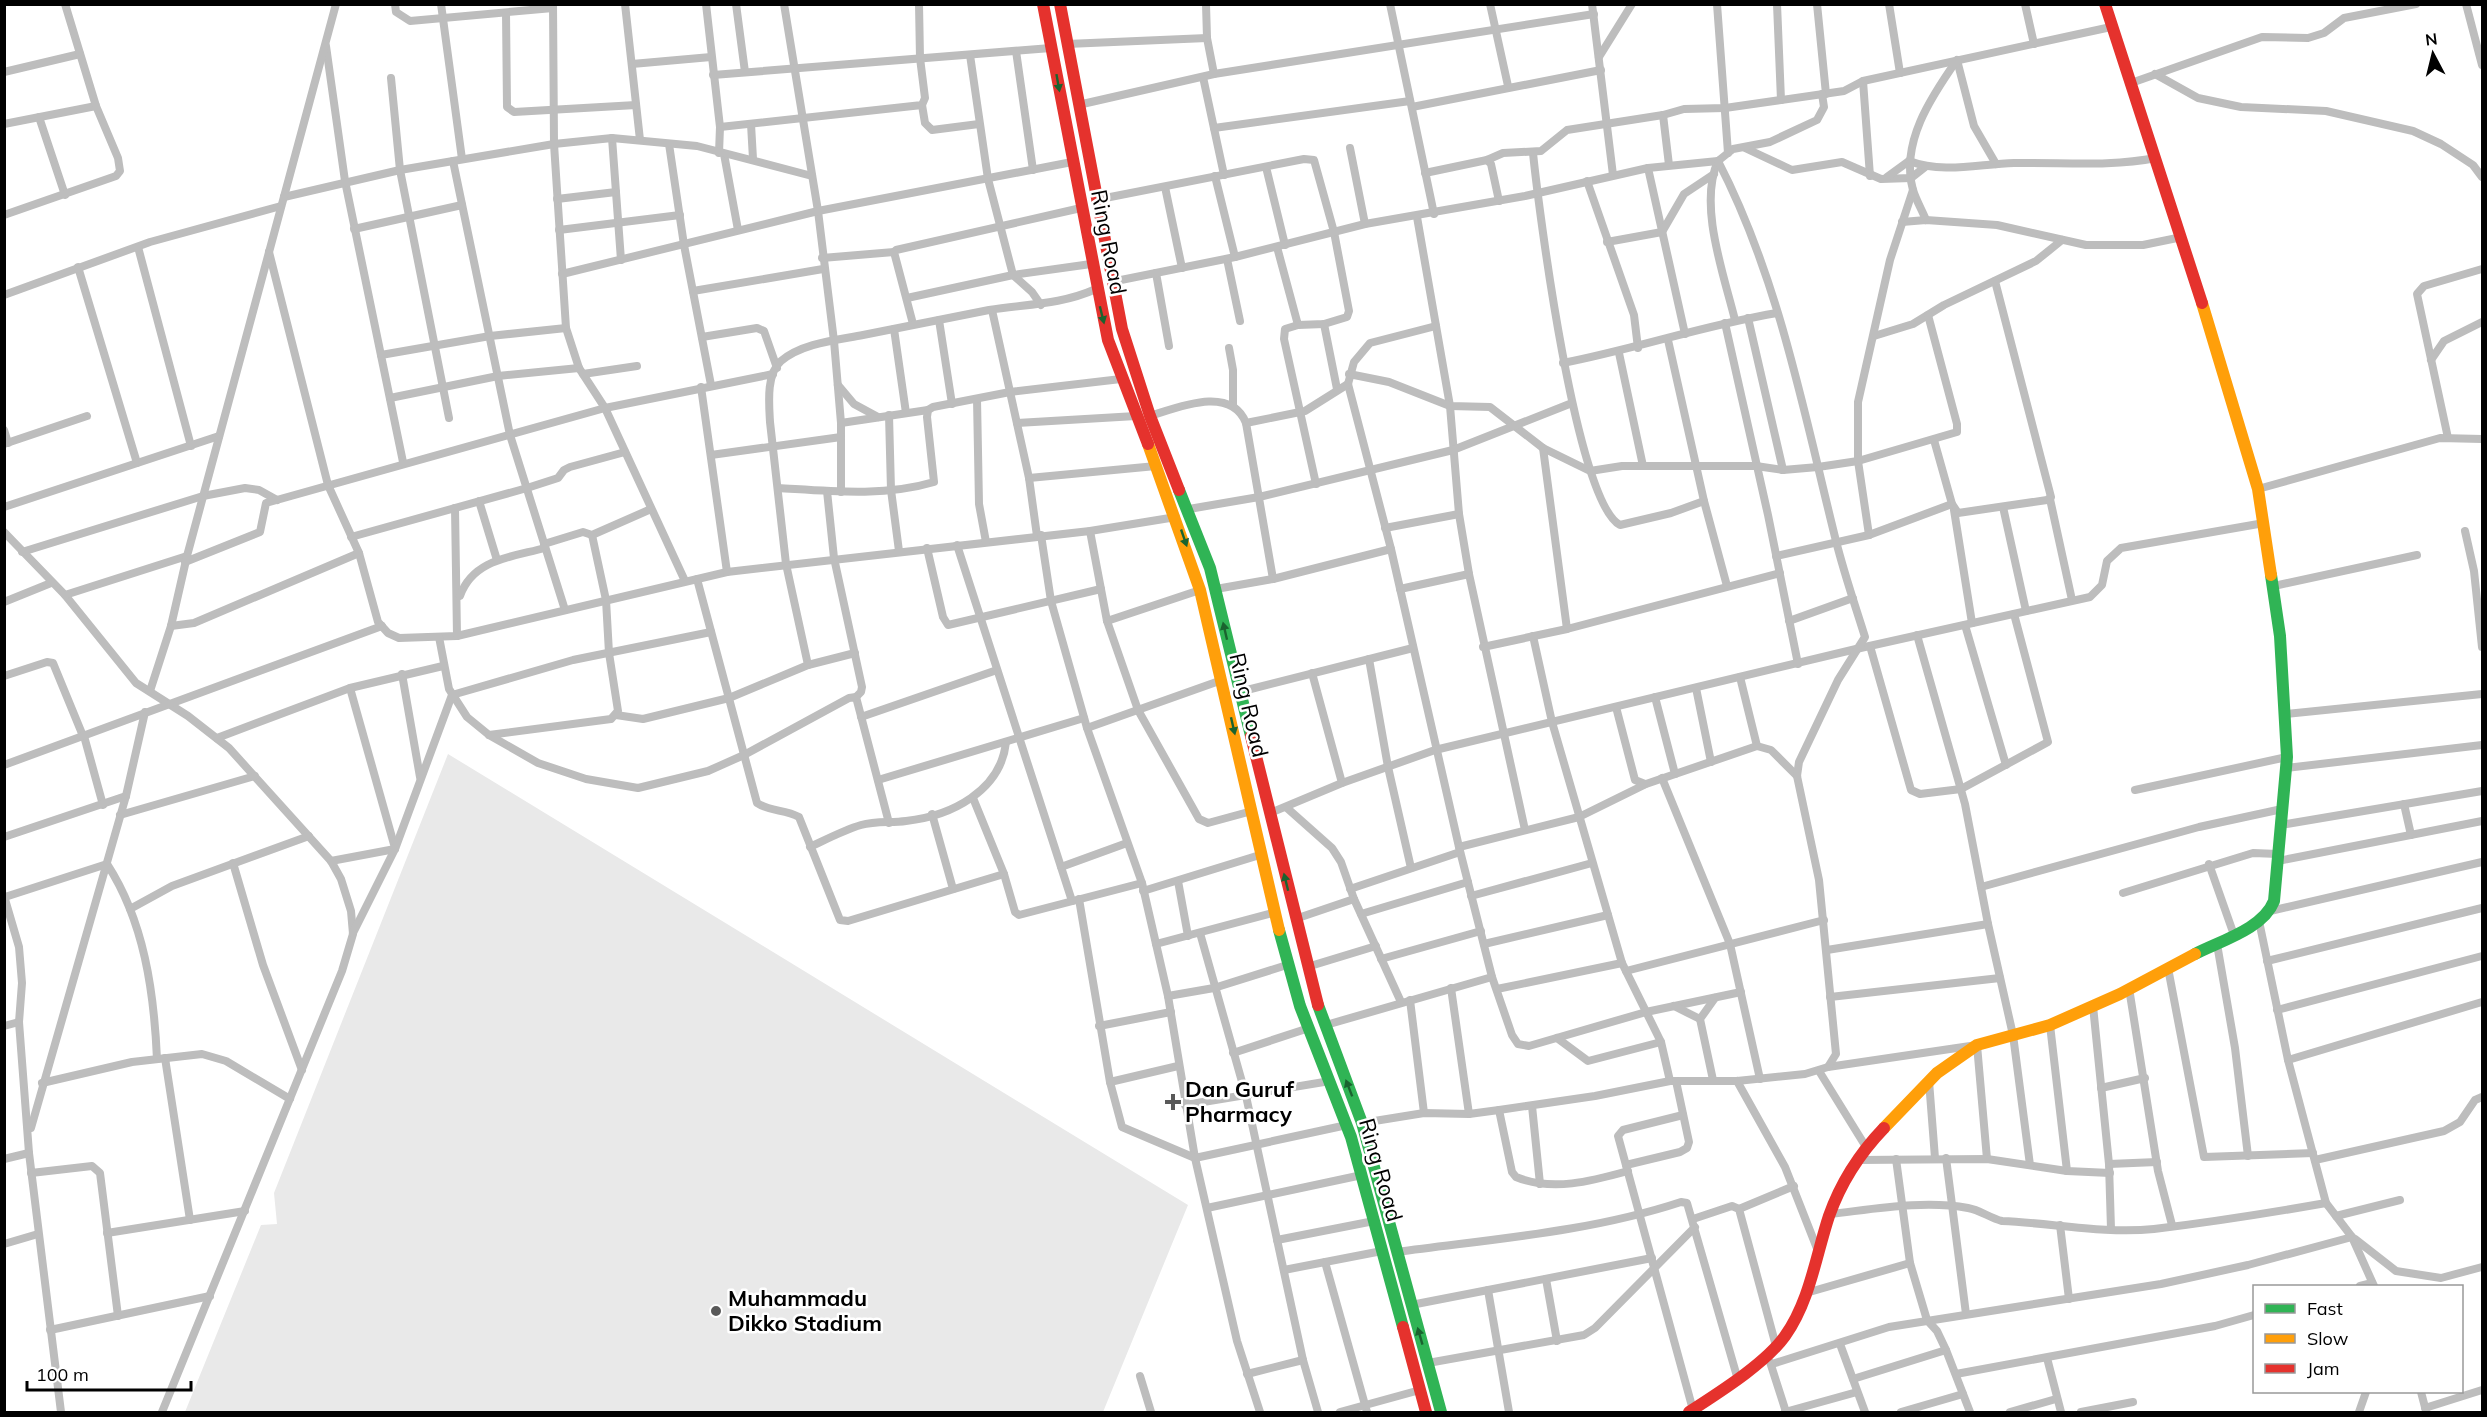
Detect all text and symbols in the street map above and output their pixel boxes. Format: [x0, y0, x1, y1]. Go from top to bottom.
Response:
north arrow [2403, 24, 2463, 84]
text: N [2424, 28, 2438, 50]
one-way arrow [1054, 73, 1063, 92]
street label: Ring Road [1085, 187, 1133, 297]
one-way arrow [1098, 306, 1108, 325]
one-way arrow [1179, 529, 1189, 547]
one-way arrow [1220, 622, 1230, 640]
street label: Ring Road [1223, 650, 1275, 760]
one-way arrow [1228, 717, 1238, 736]
one-way arrow [1281, 872, 1291, 891]
place label: Dan Guruf Pharmacy [1185, 1075, 1295, 1128]
one-way arrow [1344, 1079, 1354, 1097]
marker: Dan Guruf Pharmacy [1166, 1095, 1180, 1109]
street label: Ring Road [1353, 1115, 1409, 1225]
place label: Muhammadu Dikko Stadium [728, 1284, 882, 1337]
legend [2253, 1285, 2463, 1393]
text: Fast [2307, 1297, 2343, 1320]
marker: Muhammadu Dikko Stadium [709, 1304, 723, 1318]
one-way arrow [1415, 1327, 1424, 1345]
text: Slow [2307, 1327, 2349, 1350]
scale bar [27, 1354, 190, 1392]
text: Jam [2307, 1357, 2340, 1380]
text: 100 m [36, 1363, 89, 1386]

